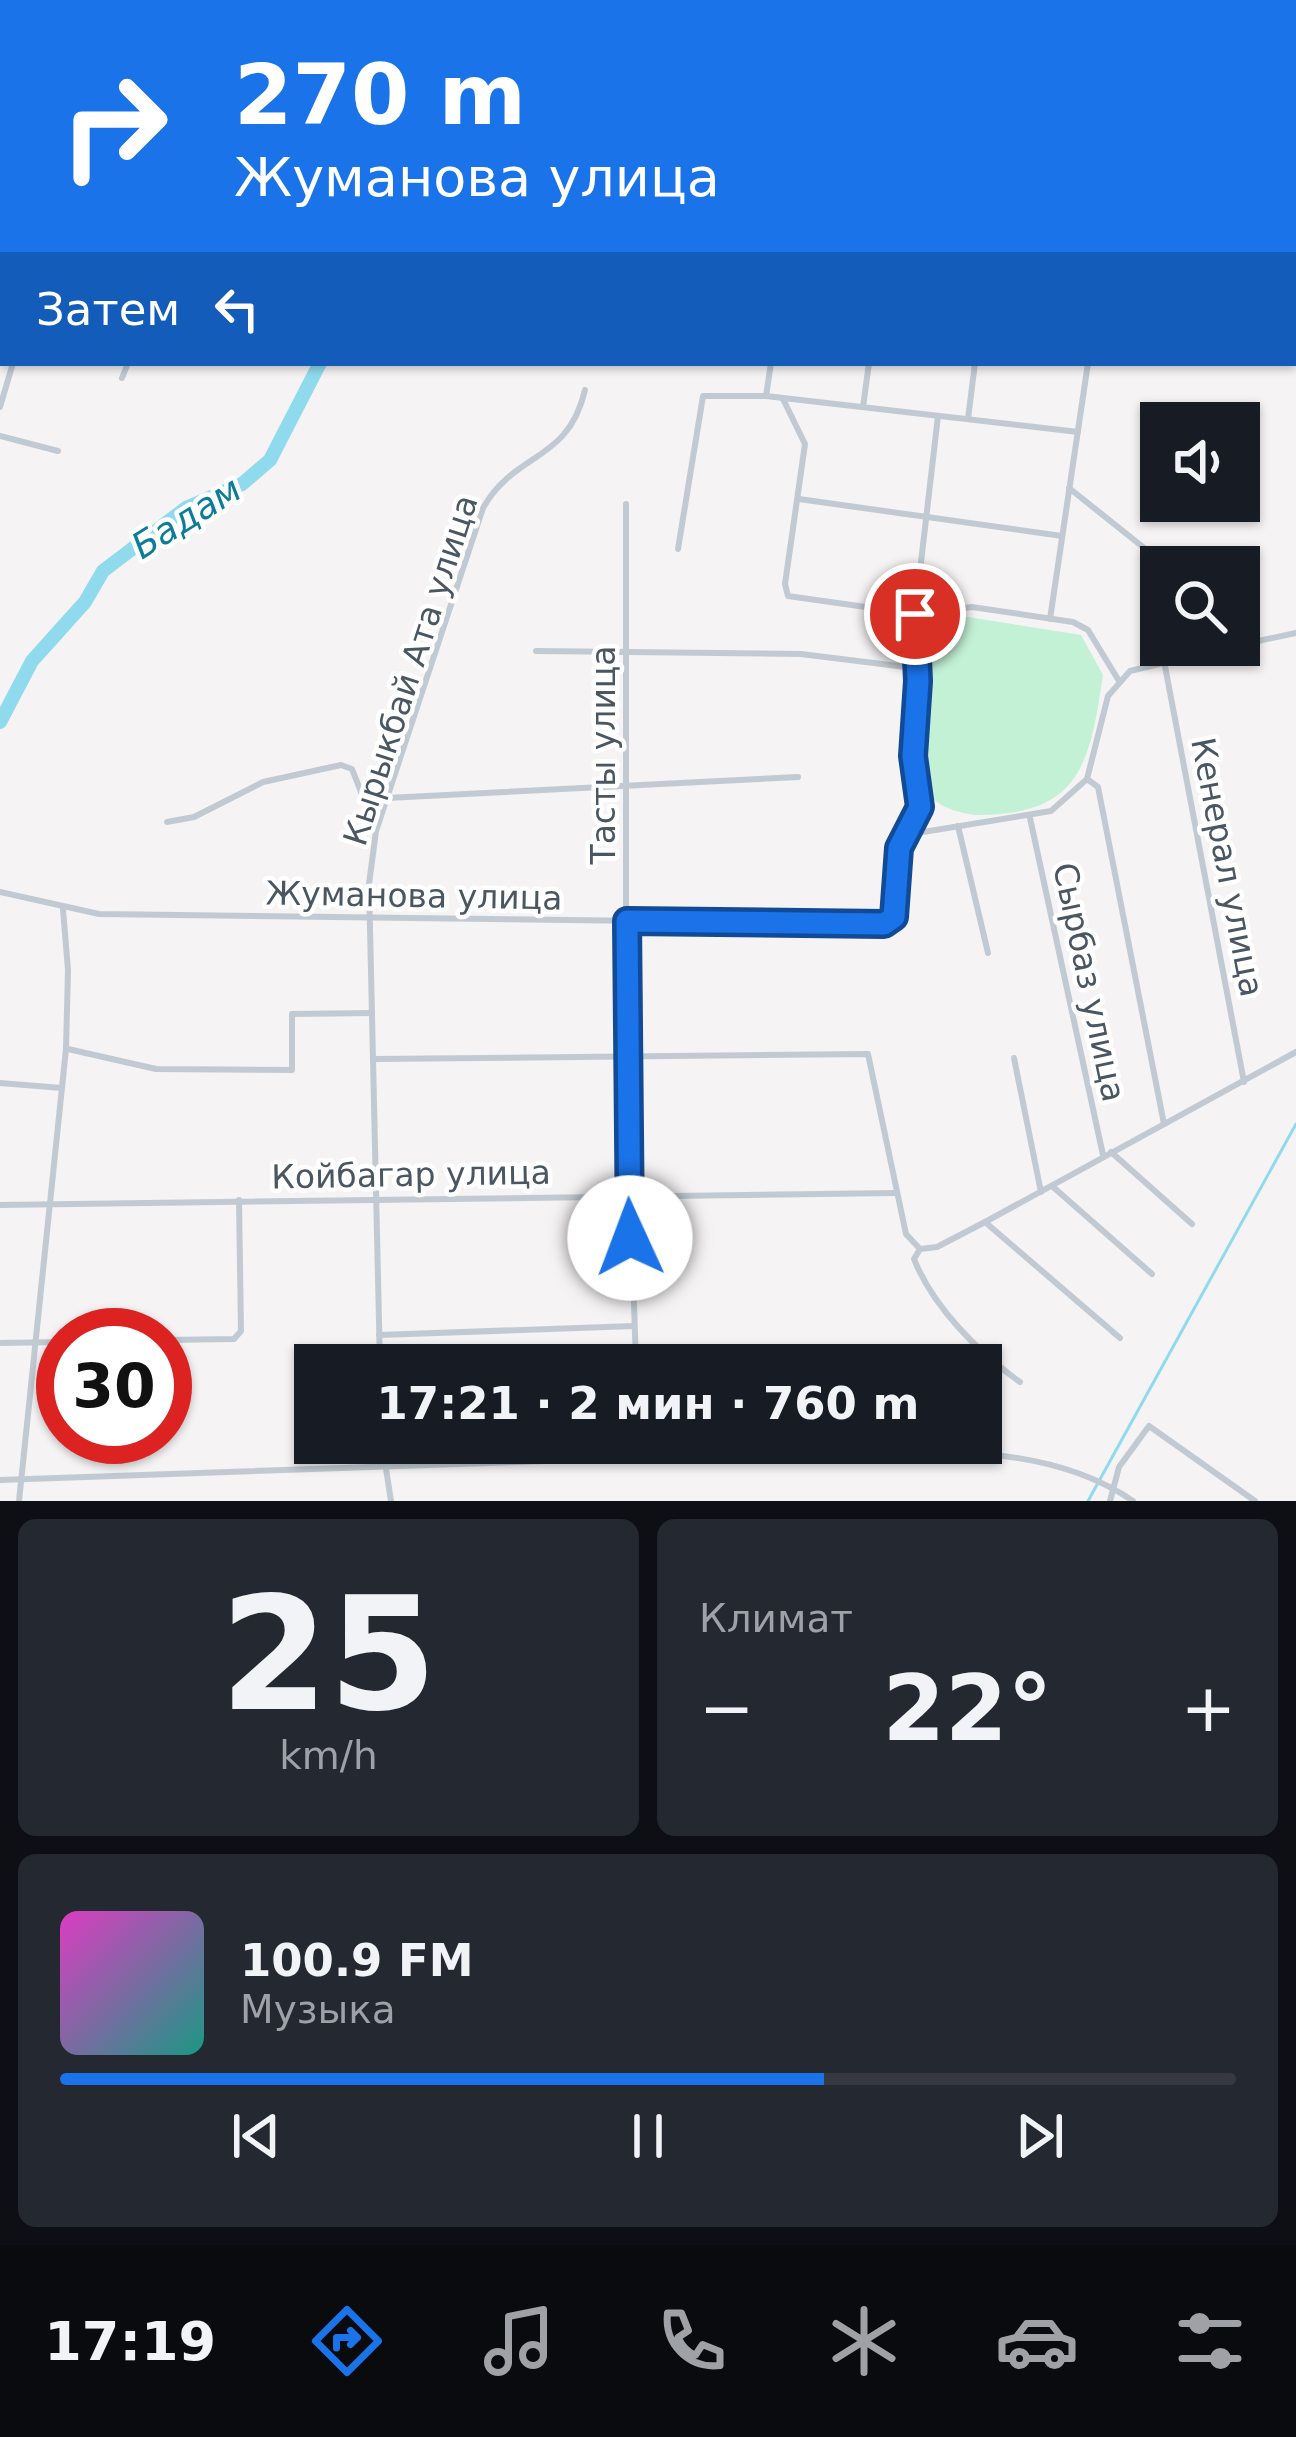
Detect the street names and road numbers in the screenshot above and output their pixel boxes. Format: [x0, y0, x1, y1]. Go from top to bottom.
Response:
street label: Кырыкбай Ата улица [335, 490, 486, 850]
street label: Тасты улица [584, 645, 623, 866]
street label: Кенерал улица [1183, 734, 1272, 1000]
street label: Сырбаз улица [1045, 859, 1134, 1105]
street label: Жуманова улица [265, 873, 563, 918]
street label: Койбагар улица [271, 1153, 551, 1196]

